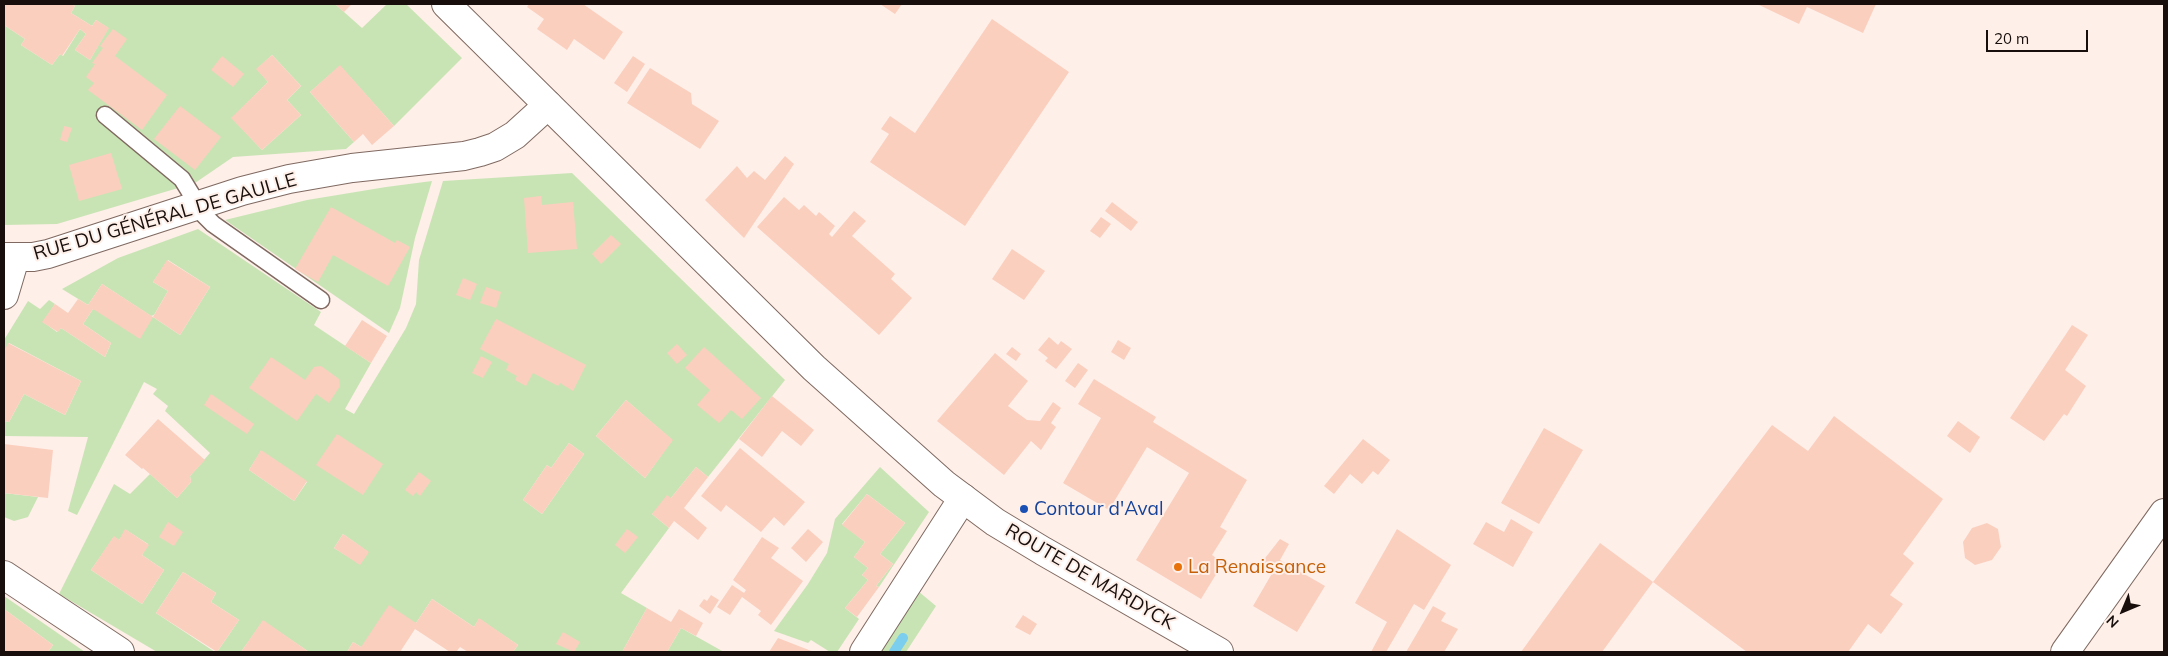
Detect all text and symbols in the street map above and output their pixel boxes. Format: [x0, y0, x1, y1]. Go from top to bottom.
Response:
scale bar [1988, 20, 2090, 52]
text: 20 m [1994, 29, 2029, 48]
street label: RUE DU GÉNÉRAL DE GAULLE [31, 168, 299, 266]
place label: Contour d'Aval [1034, 498, 1163, 520]
marker: Contour d'Aval [1018, 503, 1030, 515]
street label: ROUTE DE MARDYCK [1001, 519, 1179, 635]
place label: La Renaissance [1188, 556, 1326, 578]
marker: La Renaissance [1172, 561, 1184, 573]
north arrow [2098, 586, 2148, 636]
text: N [2102, 612, 2123, 632]

